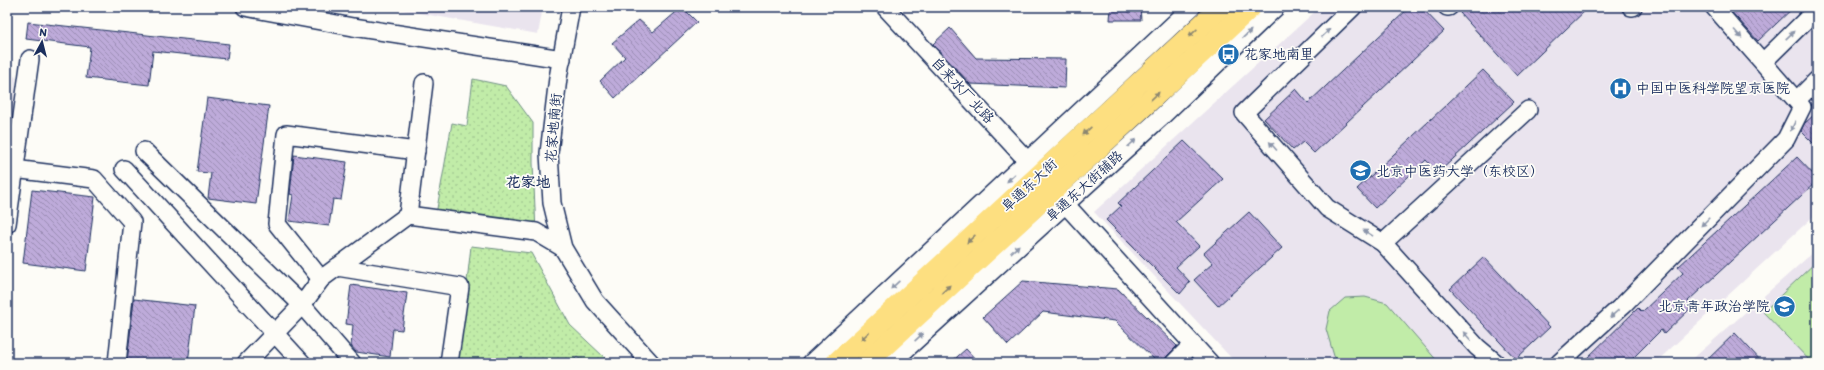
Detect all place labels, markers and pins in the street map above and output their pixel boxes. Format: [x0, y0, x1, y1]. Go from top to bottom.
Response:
bus stop icon: 花家地南里 [1215, 41, 1241, 67]
place label: 花家地南里 [1244, 46, 1314, 63]
hospital icon: 中国中医科学院望京医院 [1608, 75, 1634, 101]
place label: 中国中医科学院望京医院 [1636, 80, 1790, 97]
school or university icon: 北京中医药大学（东校区） [1347, 158, 1373, 184]
place label: 北京中医药大学（东校区） [1376, 163, 1544, 180]
school or university icon: 北京青年政治学院 [1772, 293, 1798, 319]
place label: 北京青年政治学院 [1658, 298, 1770, 315]

